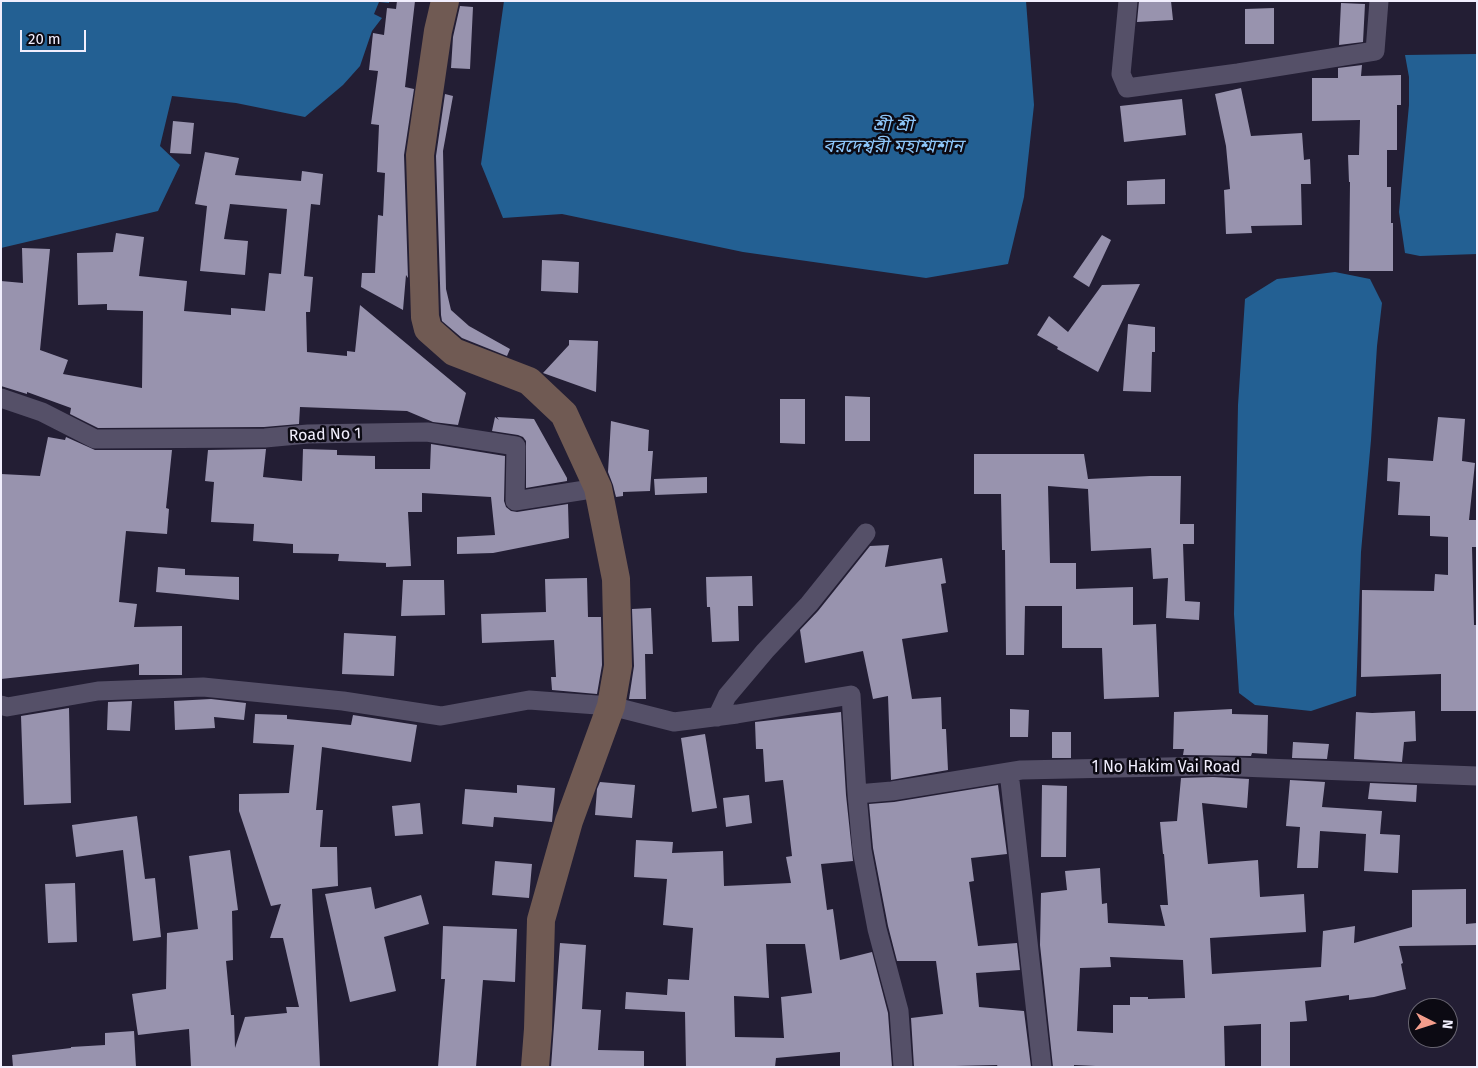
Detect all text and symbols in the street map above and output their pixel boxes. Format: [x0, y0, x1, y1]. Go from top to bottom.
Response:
scale bar [22, 20, 89, 52]
text: 20 m [28, 30, 61, 48]
water label: শ্রী শ্রী বরদেশ্বরী মহাশ্মশান [823, 115, 963, 158]
street label: Road No 1 [288, 424, 362, 446]
street label: 1 No Hakim Vai Road [1092, 758, 1240, 778]
north arrow [1408, 998, 1458, 1048]
text: N [1439, 1019, 1456, 1030]

